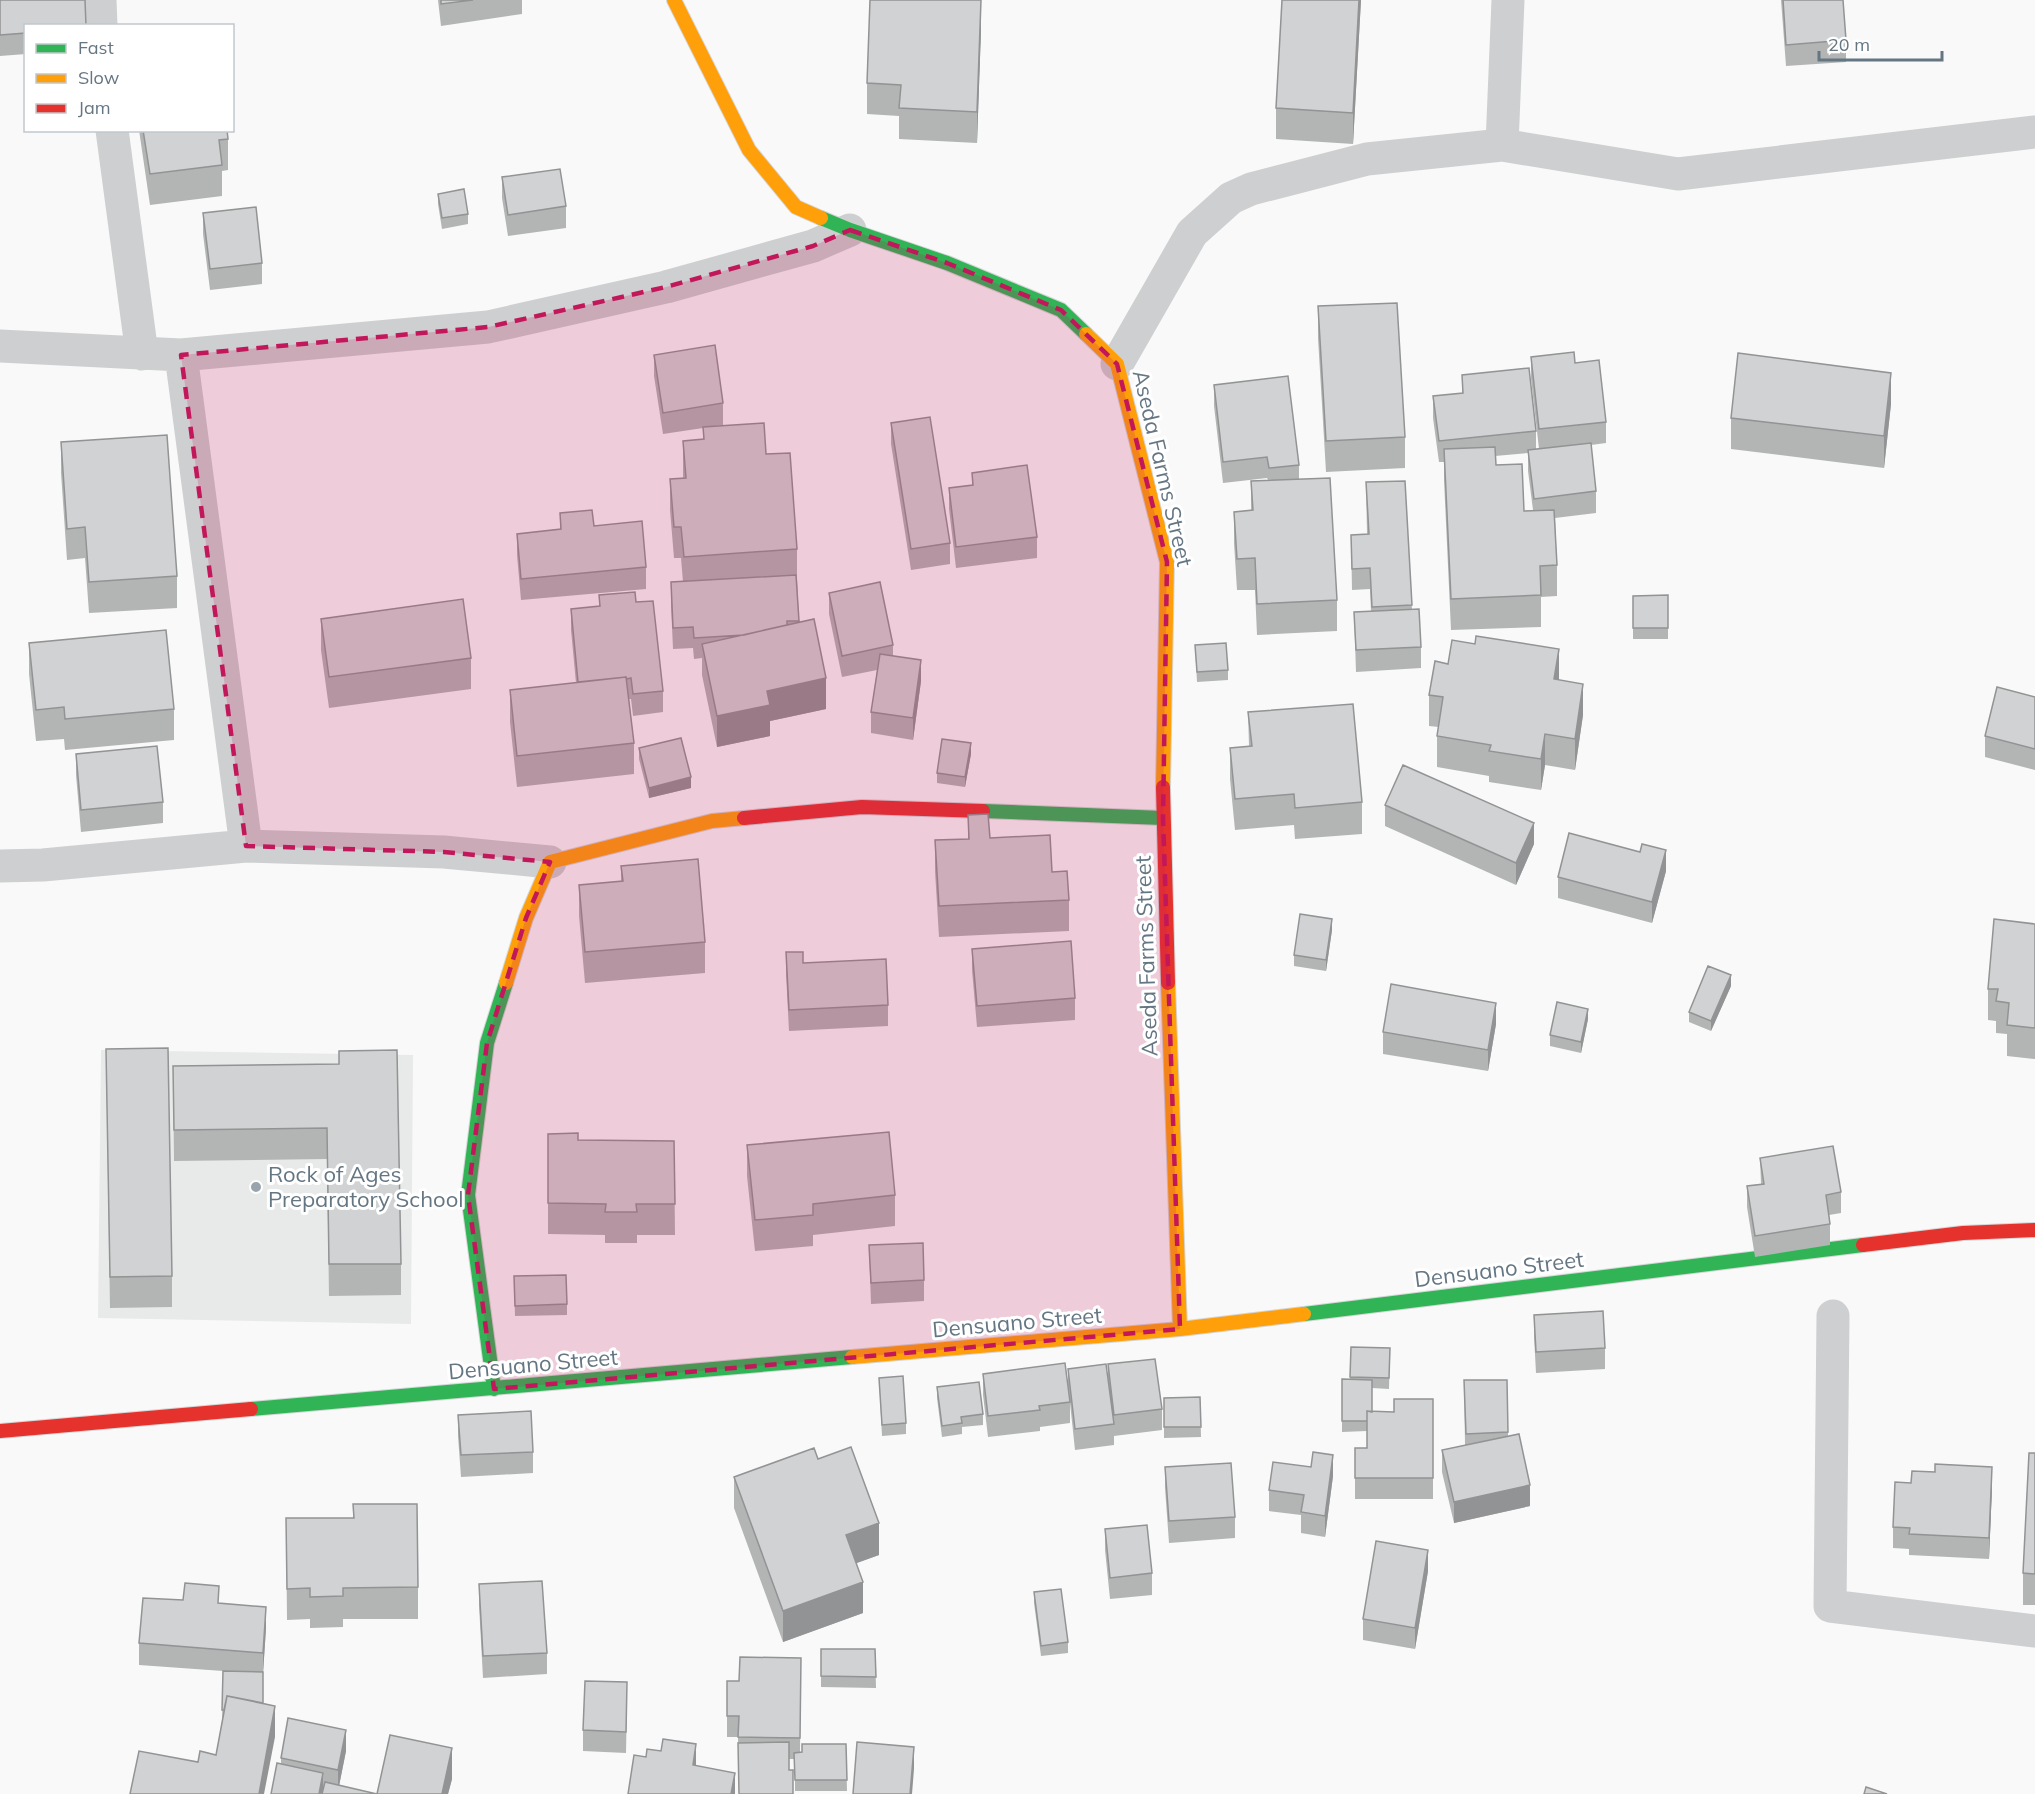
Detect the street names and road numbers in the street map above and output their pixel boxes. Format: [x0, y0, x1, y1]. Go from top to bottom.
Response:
street label: Aseda Farms Street [1127, 367, 1199, 569]
street label: Aseda Farms Street [1128, 855, 1163, 1057]
street label: Densuano Street [1413, 1245, 1585, 1293]
street label: Densuano Street [931, 1301, 1103, 1343]
street label: Densuano Street [447, 1343, 619, 1385]

